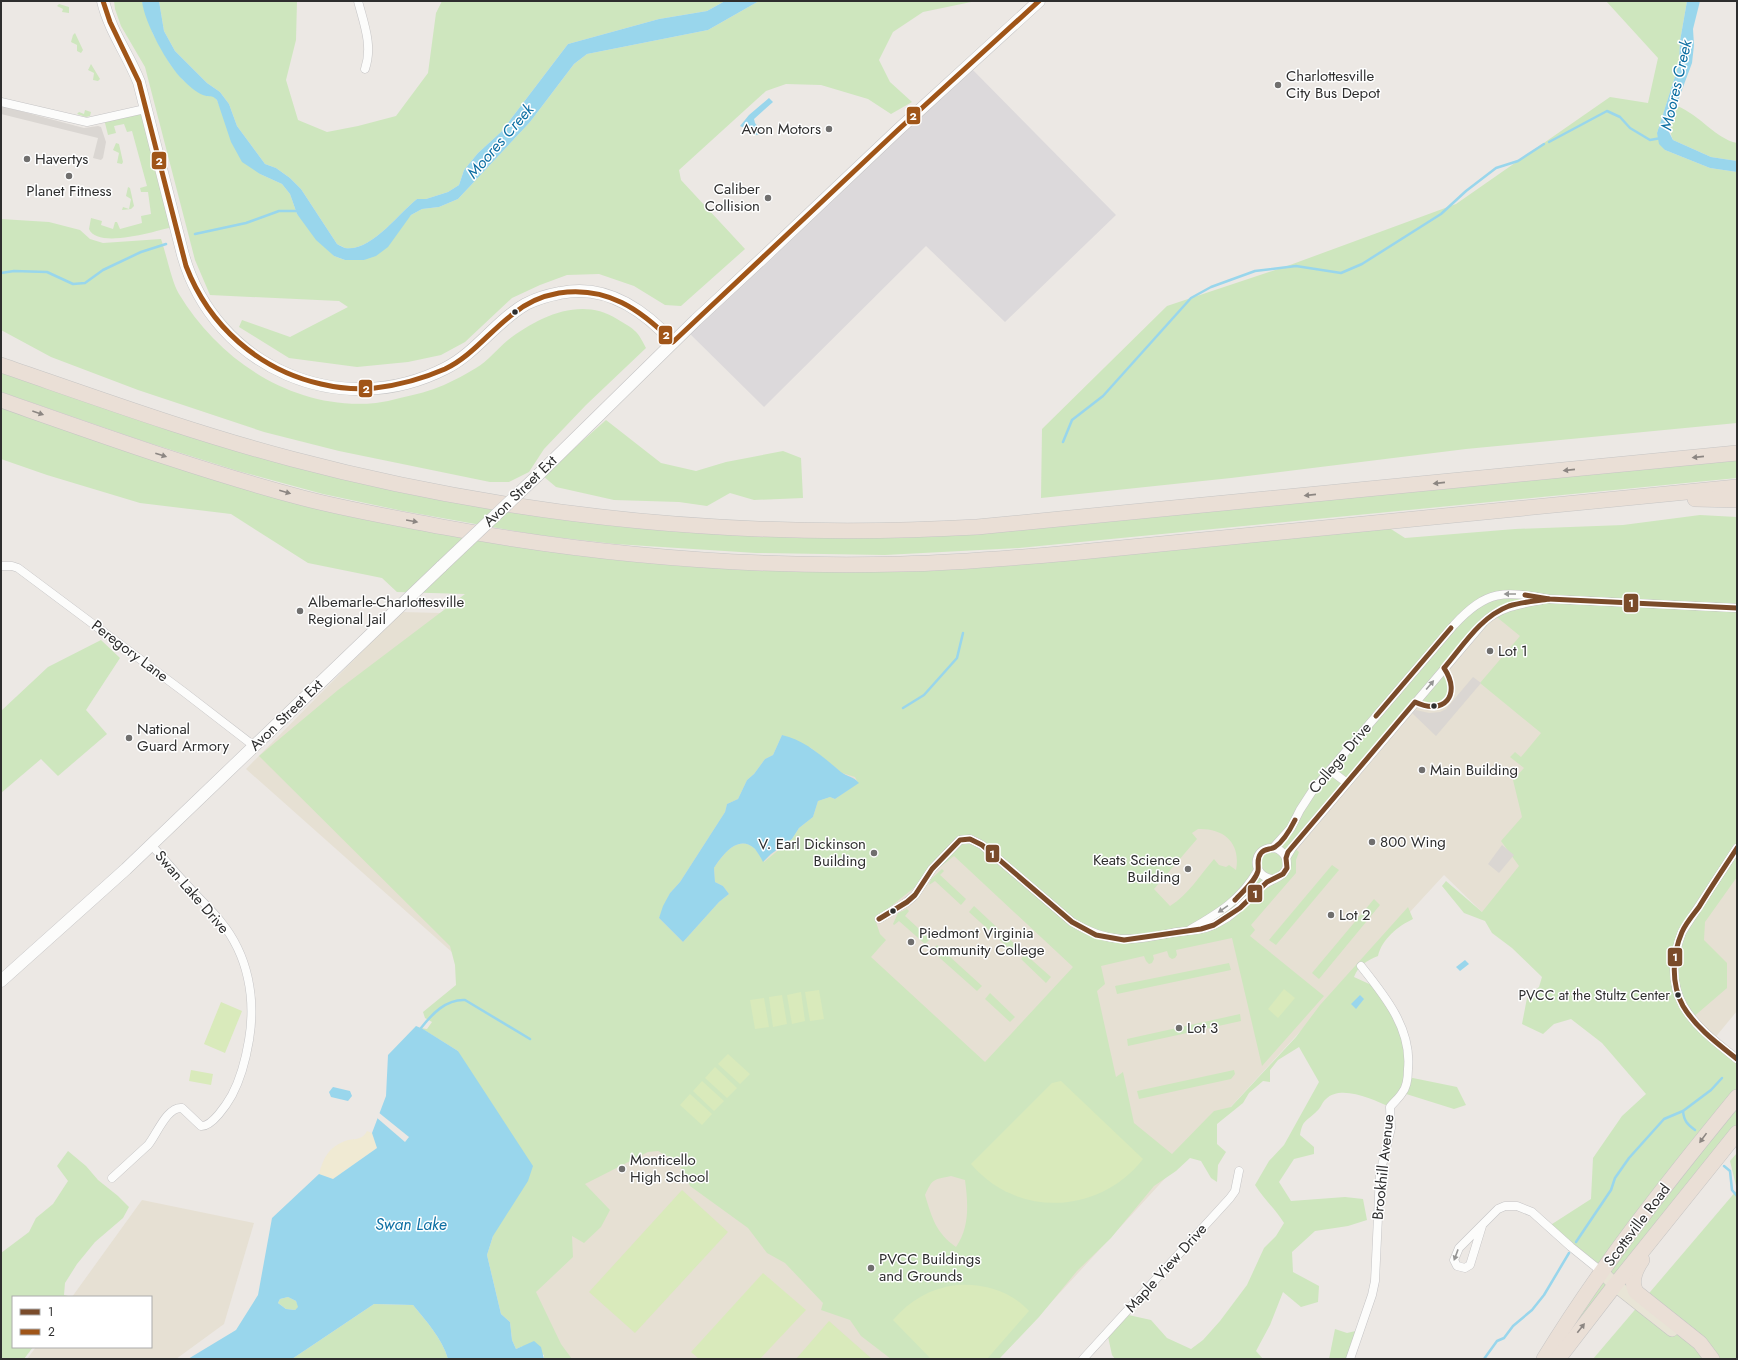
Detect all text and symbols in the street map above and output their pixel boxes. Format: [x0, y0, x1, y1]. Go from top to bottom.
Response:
water label: Moores Creek [1654, 36, 1698, 133]
place label: Charlottesville City Bus Depot [1286, 65, 1380, 104]
marker: Charlottesville City Bus Depot [1273, 80, 1283, 90]
water label: Moores Creek [461, 98, 540, 183]
line badge: 2 [906, 106, 921, 125]
text: 2 [909, 108, 917, 124]
place label: Avon Motors [742, 118, 821, 140]
marker: Avon Motors [824, 124, 834, 134]
place label: Havertys [35, 148, 88, 170]
line badge: 2 [151, 151, 167, 170]
text: 2 [155, 153, 163, 169]
marker: Havertys [22, 154, 32, 164]
marker: Planet Fitness [64, 171, 74, 181]
place label: Caliber Collision [705, 178, 761, 217]
place label: Planet Fitness [26, 180, 112, 202]
marker: Caliber Collision [763, 193, 773, 203]
unlabelled marker [510, 307, 520, 317]
line badge: 2 [658, 325, 673, 345]
text: 2 [662, 327, 670, 343]
line badge: 2 [358, 379, 373, 398]
text: 2 [362, 381, 370, 397]
one-way arrow [32, 410, 44, 416]
street label: Avon Street Ext [478, 450, 562, 532]
one-way arrow [155, 453, 167, 459]
one-way arrow [1692, 453, 1704, 460]
one-way arrow [1563, 466, 1575, 473]
one-way arrow [1433, 479, 1446, 486]
one-way arrow [279, 490, 292, 496]
one-way arrow [1304, 492, 1316, 499]
one-way arrow [406, 519, 418, 525]
place label: Albemarle-Charlottesville Regional Jail [308, 591, 464, 630]
one-way arrow [1503, 591, 1516, 597]
line badge: 1 [1623, 593, 1639, 613]
text: 1 [1628, 595, 1634, 611]
marker: Albemarle-Charlottesville Regional Jail [295, 606, 305, 616]
street label: Peregory Lane [87, 615, 173, 687]
place label: Lot 1 [1498, 640, 1528, 662]
marker: Lot 1 [1485, 646, 1495, 656]
street label: Avon Street Ext [244, 674, 328, 756]
one-way arrow [1425, 680, 1434, 691]
unlabelled marker [1429, 701, 1439, 711]
street label: College Drive [1304, 717, 1377, 798]
place label: National Guard Armory [137, 718, 229, 757]
marker: National Guard Armory [124, 733, 134, 743]
place label: Main Building [1430, 759, 1518, 781]
marker: Main Building [1417, 765, 1427, 775]
place label: 800 Wing [1380, 831, 1446, 853]
place label: V. Earl Dickinson Building [758, 833, 866, 872]
marker: 800 Wing [1367, 837, 1377, 847]
line badge: 1 [985, 844, 1000, 863]
street label: Swan Lake Drive [150, 846, 235, 939]
text: 1 [989, 846, 995, 862]
marker: V. Earl Dickinson Building [869, 848, 879, 858]
place label: Keats Science Building [1093, 849, 1180, 888]
marker: Keats Science Building [1183, 864, 1193, 874]
line badge: 1 [1247, 884, 1263, 903]
text: 1 [1252, 886, 1258, 902]
place label: Lot 2 [1339, 904, 1371, 926]
one-way arrow [1218, 905, 1229, 913]
unlabelled marker [888, 906, 898, 916]
marker: Lot 2 [1326, 910, 1336, 920]
place label: Piedmont Virginia Community College [919, 922, 1045, 961]
marker: Piedmont Virginia Community College [906, 937, 916, 947]
line badge: 1 [1667, 947, 1683, 967]
text: 1 [1672, 949, 1678, 965]
place label: PVCC at the Stultz Center [1518, 985, 1670, 1005]
marker: PVCC at the Stultz Center [1673, 990, 1683, 1000]
place label: Lot 3 [1187, 1017, 1218, 1039]
marker: Lot 3 [1174, 1023, 1184, 1033]
street label: Brookhill Avenue [1367, 1113, 1400, 1221]
one-way arrow [1698, 1133, 1707, 1144]
place label: Monticello High School [630, 1149, 709, 1188]
marker: Monticello High School [617, 1164, 627, 1174]
street label: Scottsville Road [1599, 1179, 1675, 1271]
water label: Swan Lake [375, 1213, 447, 1236]
street label: Maple View Drive [1120, 1218, 1212, 1317]
place label: PVCC Buildings and Grounds [879, 1248, 980, 1287]
one-way arrow [1453, 1249, 1459, 1261]
marker: PVCC Buildings and Grounds [866, 1263, 876, 1273]
legend [12, 1296, 152, 1348]
text: 1 [48, 1303, 53, 1321]
one-way arrow [1577, 1322, 1585, 1333]
text: 2 [48, 1323, 55, 1341]

